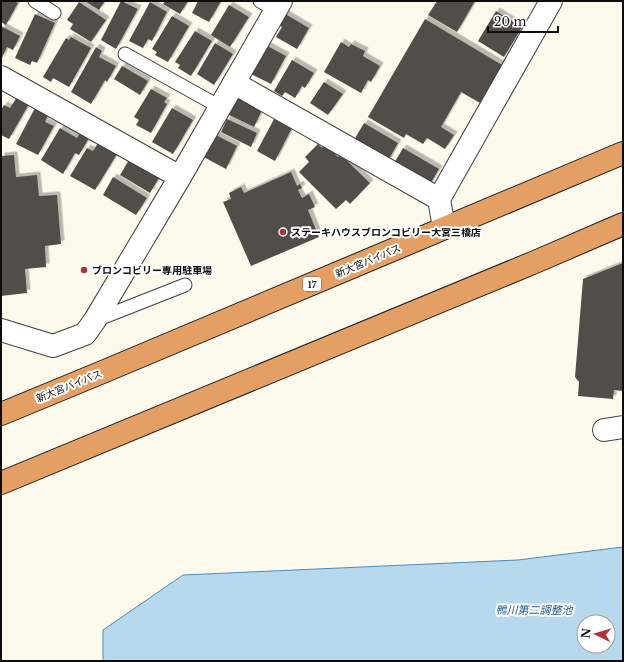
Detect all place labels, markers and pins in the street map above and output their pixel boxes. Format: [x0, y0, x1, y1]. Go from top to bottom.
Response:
place label: ステーキハウスブロンコビリー大宮三橋店 [291, 226, 481, 239]
marker: ステーキハウスブロンコビリー大宮三橋店 [278, 227, 288, 237]
place label: ブロンコビリー専用駐車場 [92, 264, 212, 277]
marker: ブロンコビリー専用駐車場 [79, 265, 89, 275]

